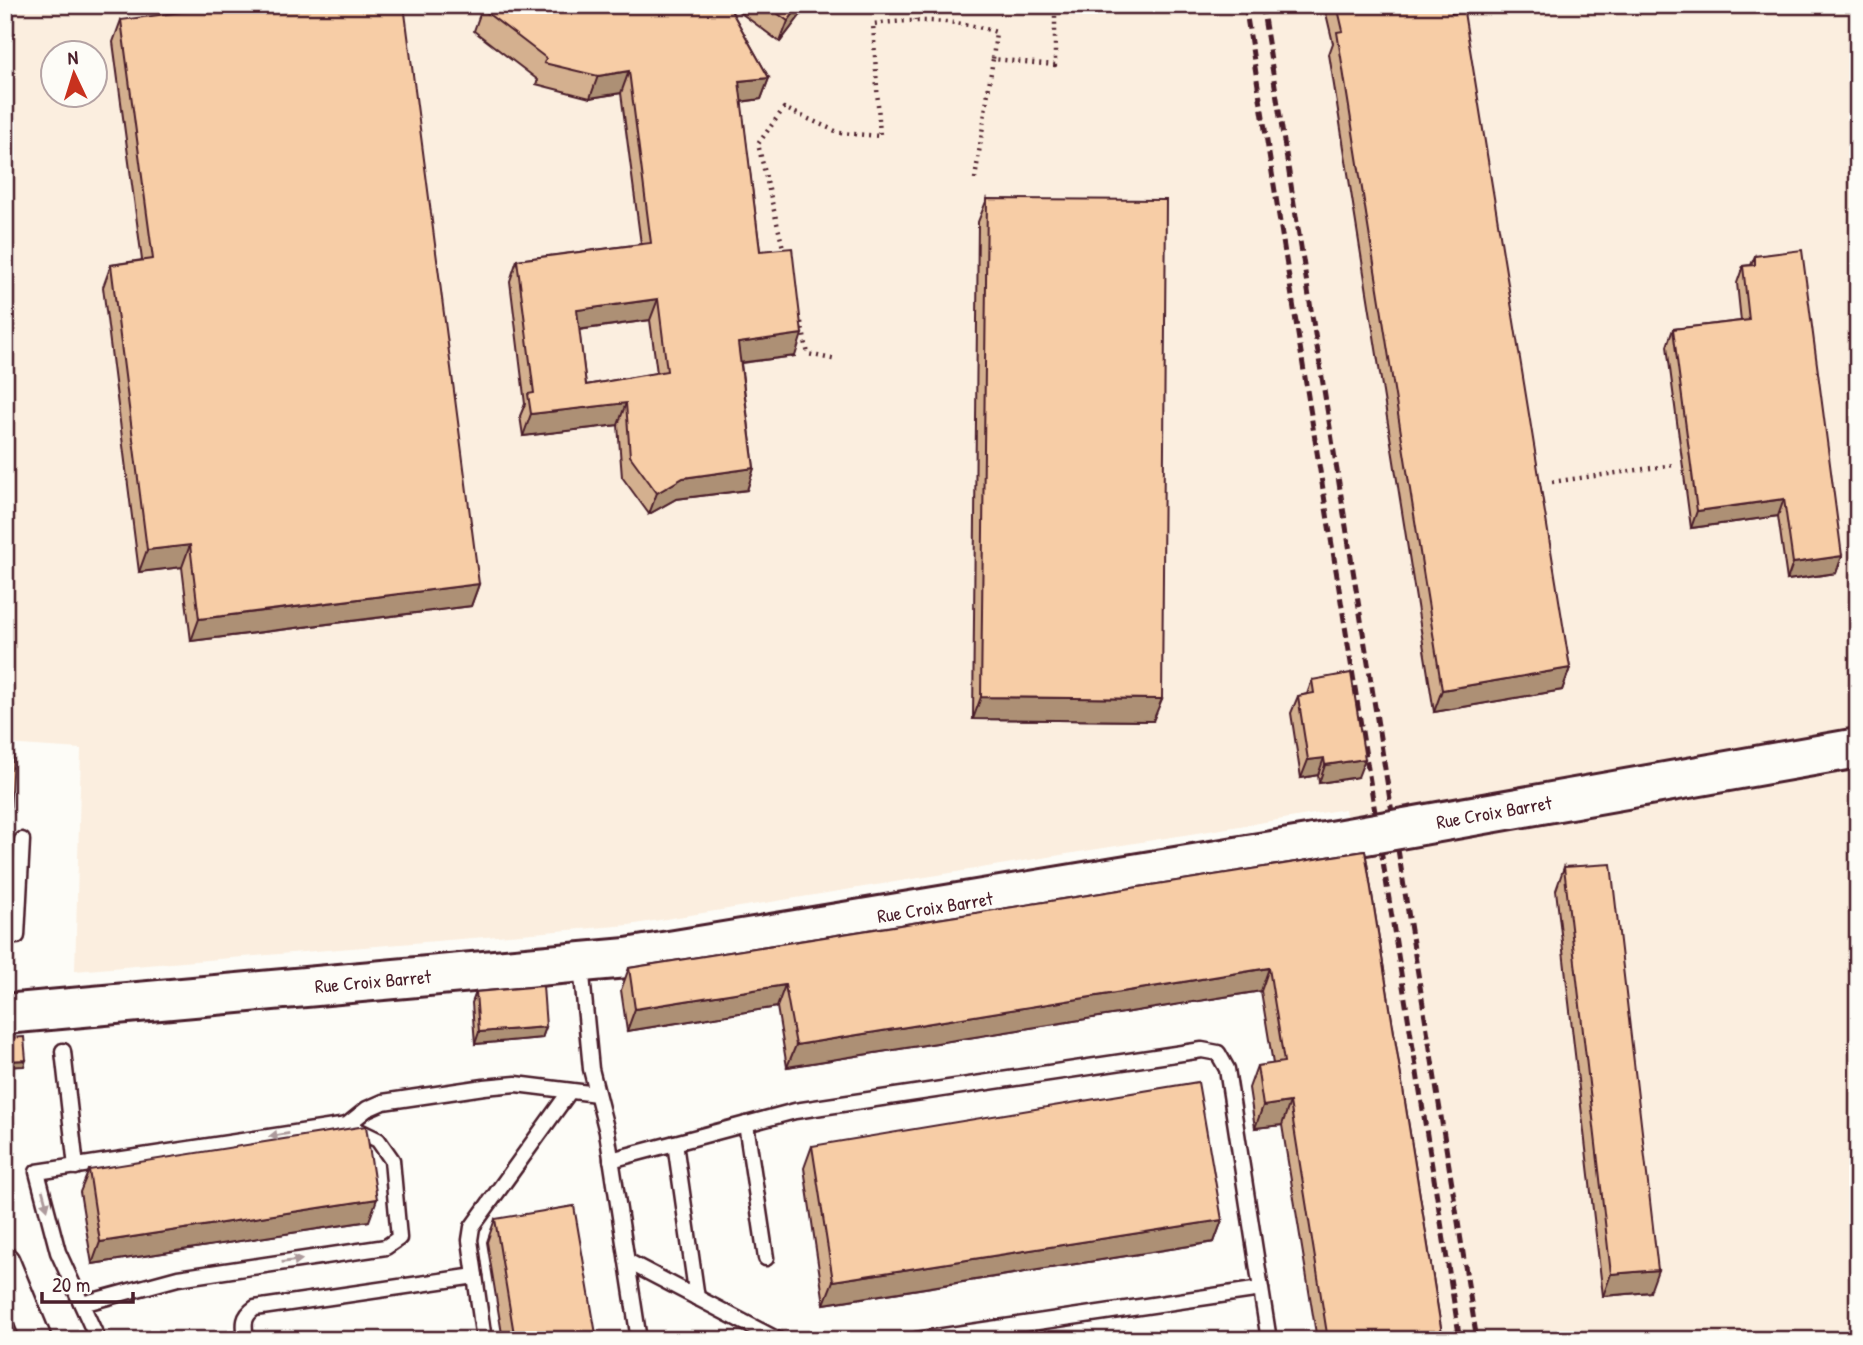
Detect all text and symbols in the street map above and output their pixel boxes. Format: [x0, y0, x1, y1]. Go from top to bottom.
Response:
north arrow [38, 38, 108, 108]
text: N [67, 44, 79, 70]
street label: Rue Croix Barret [1434, 789, 1554, 835]
street label: Rue Croix Barret [875, 885, 995, 929]
street label: Rue Croix Barret [314, 963, 433, 999]
one-way arrow [268, 1130, 290, 1141]
one-way arrow [40, 1190, 50, 1211]
one-way arrow [281, 1255, 303, 1266]
scale bar [42, 1261, 133, 1305]
text: 20 m [52, 1270, 90, 1299]

